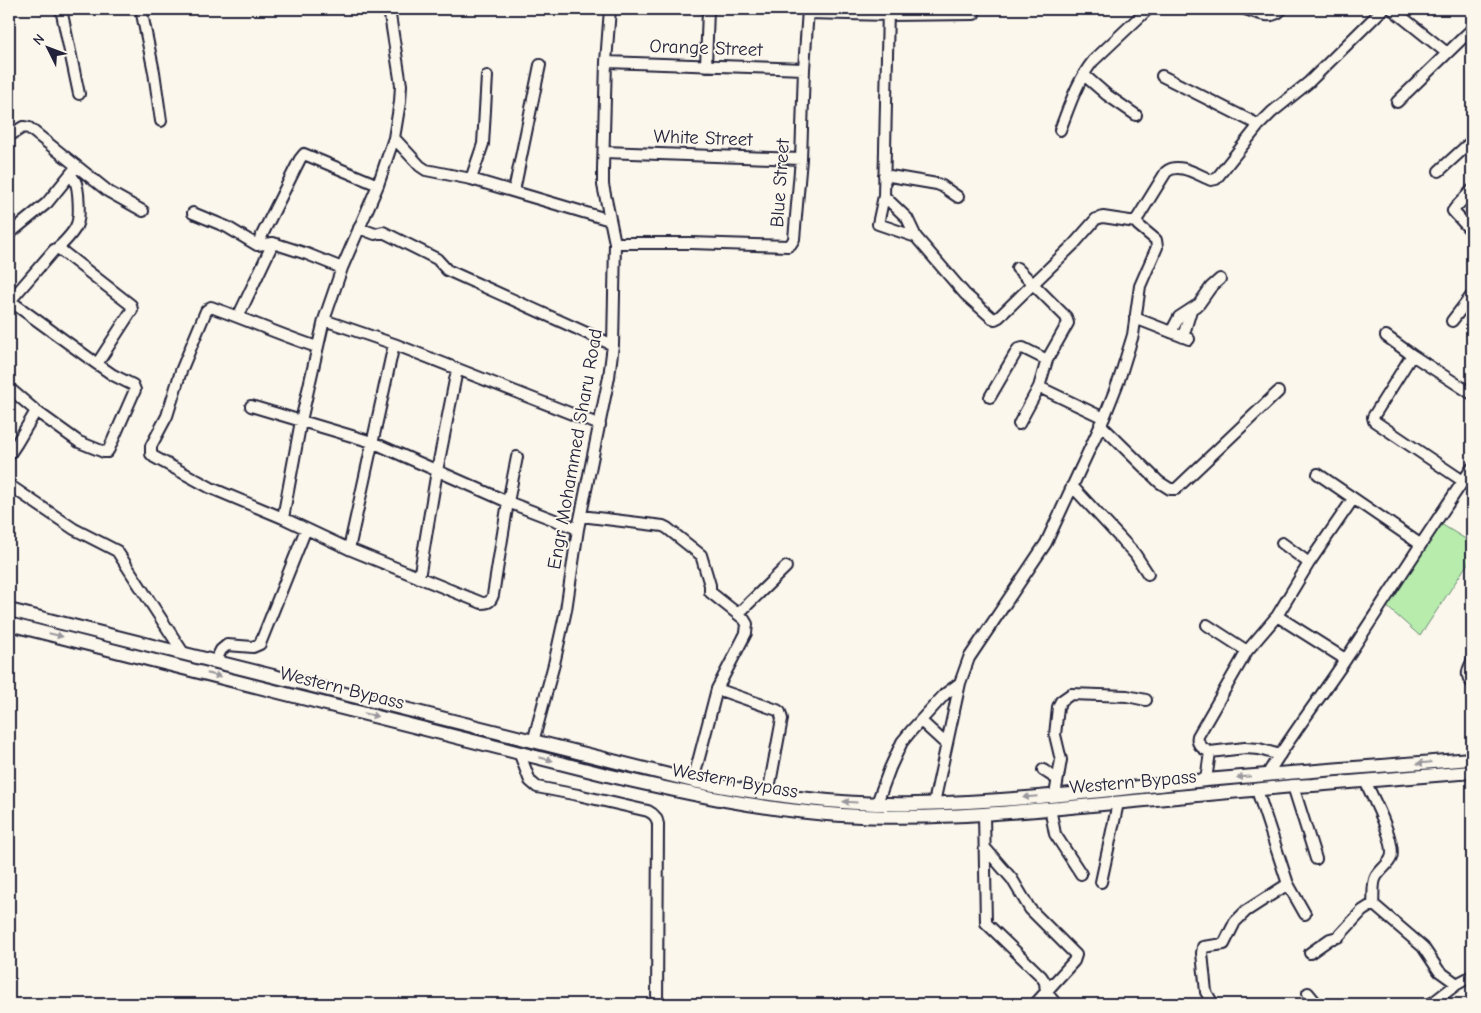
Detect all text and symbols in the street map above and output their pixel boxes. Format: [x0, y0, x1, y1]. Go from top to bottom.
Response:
north arrow [22, 22, 72, 72]
text: N [29, 31, 48, 49]
street label: Orange Street [649, 35, 764, 61]
street label: White Street [653, 125, 754, 151]
street label: Blue Street [766, 137, 794, 228]
street label: Engr Mohammed Sharu Road [543, 327, 607, 571]
one-way arrow [49, 632, 64, 640]
street label: Western Bypass [278, 662, 407, 714]
one-way arrow [206, 671, 221, 679]
one-way arrow [364, 711, 379, 719]
one-way arrow [538, 755, 553, 763]
street label: Western Bypass [670, 759, 800, 803]
one-way arrow [1415, 759, 1431, 767]
street label: Western Bypass [1069, 765, 1197, 799]
one-way arrow [1236, 774, 1252, 782]
one-way arrow [1022, 793, 1038, 801]
one-way arrow [842, 797, 858, 805]

